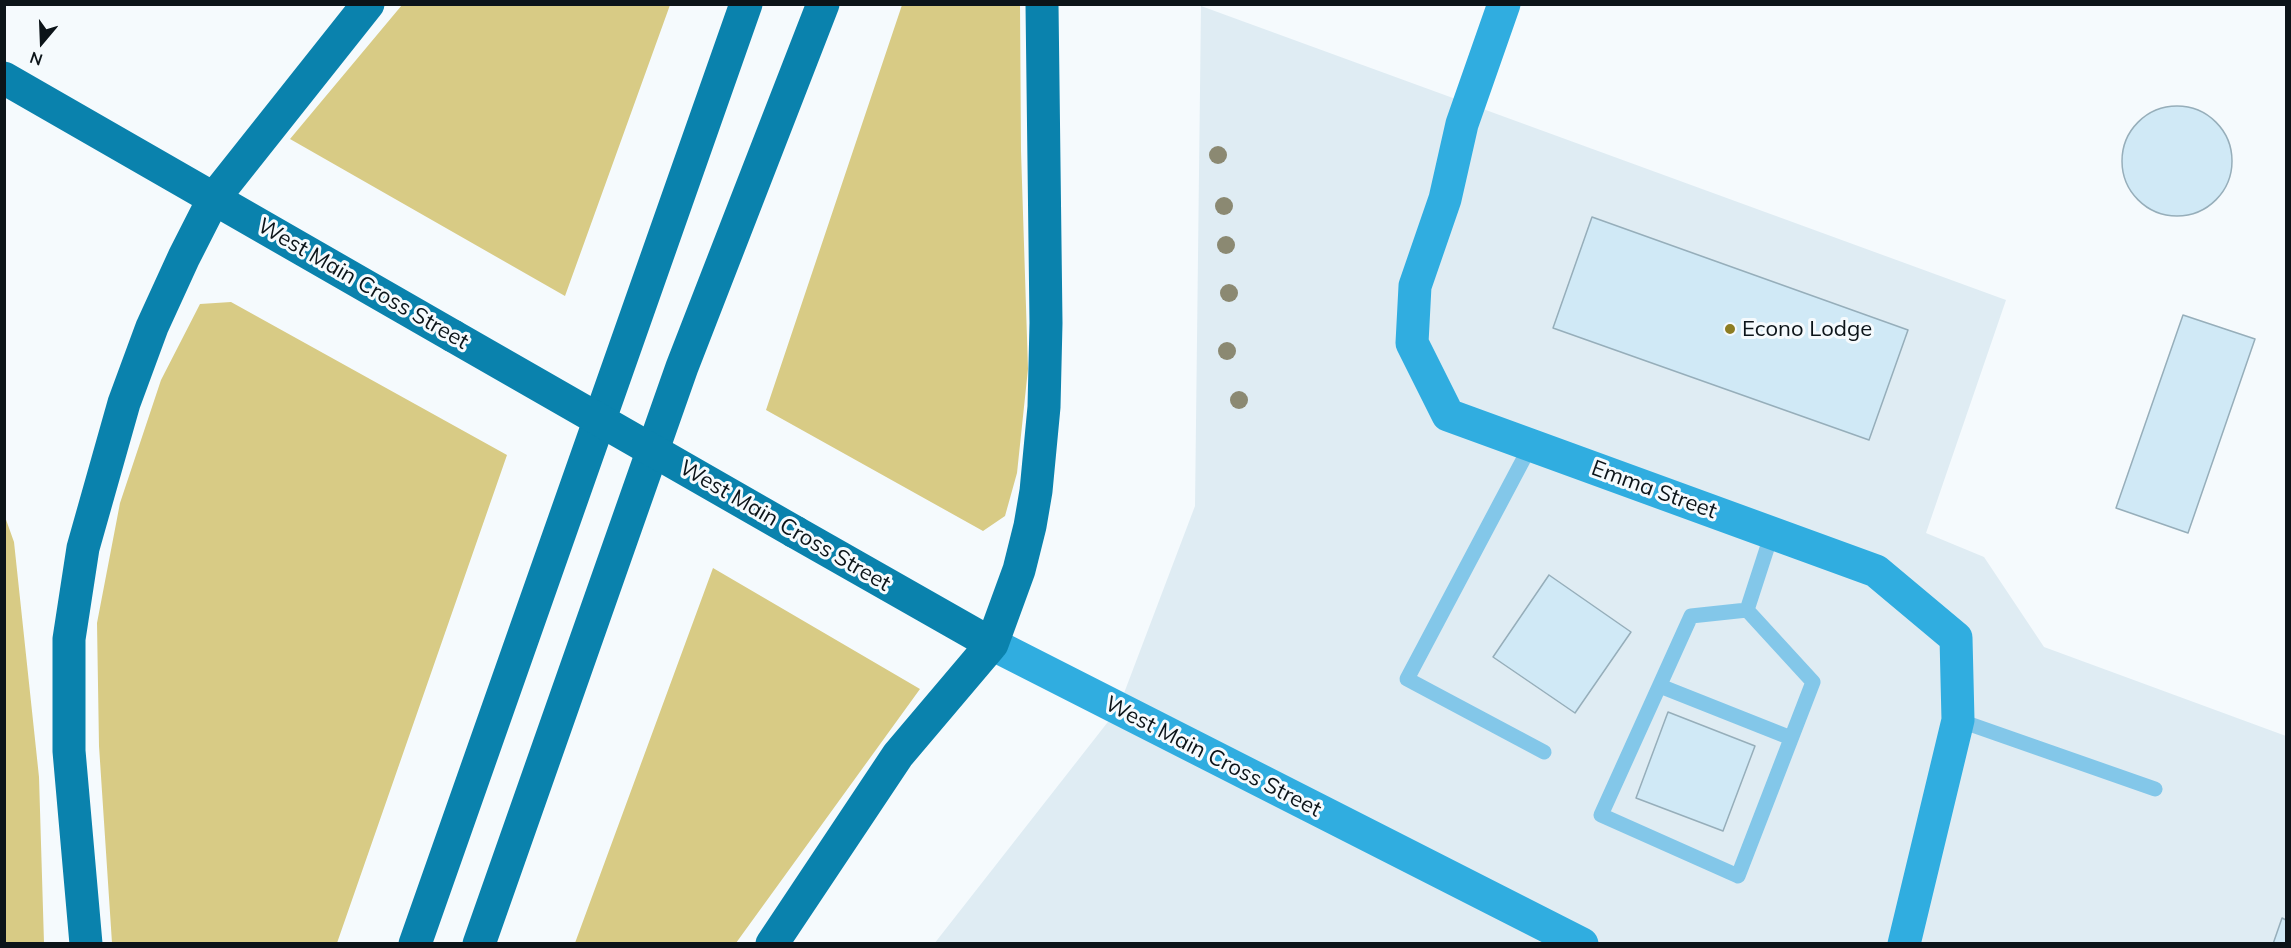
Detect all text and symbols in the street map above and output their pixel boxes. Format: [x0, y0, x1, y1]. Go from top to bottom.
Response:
north arrow [12, 12, 72, 72]
text: N [27, 48, 45, 70]
street label: West Main Cross Street [253, 213, 473, 355]
place label: Econo Lodge [1742, 316, 1872, 342]
marker: Econo Lodge [1723, 322, 1737, 336]
street label: West Main Cross Street [675, 455, 895, 597]
street label: Emma Street [1588, 455, 1720, 525]
street label: West Main Cross Street [1100, 691, 1326, 823]

